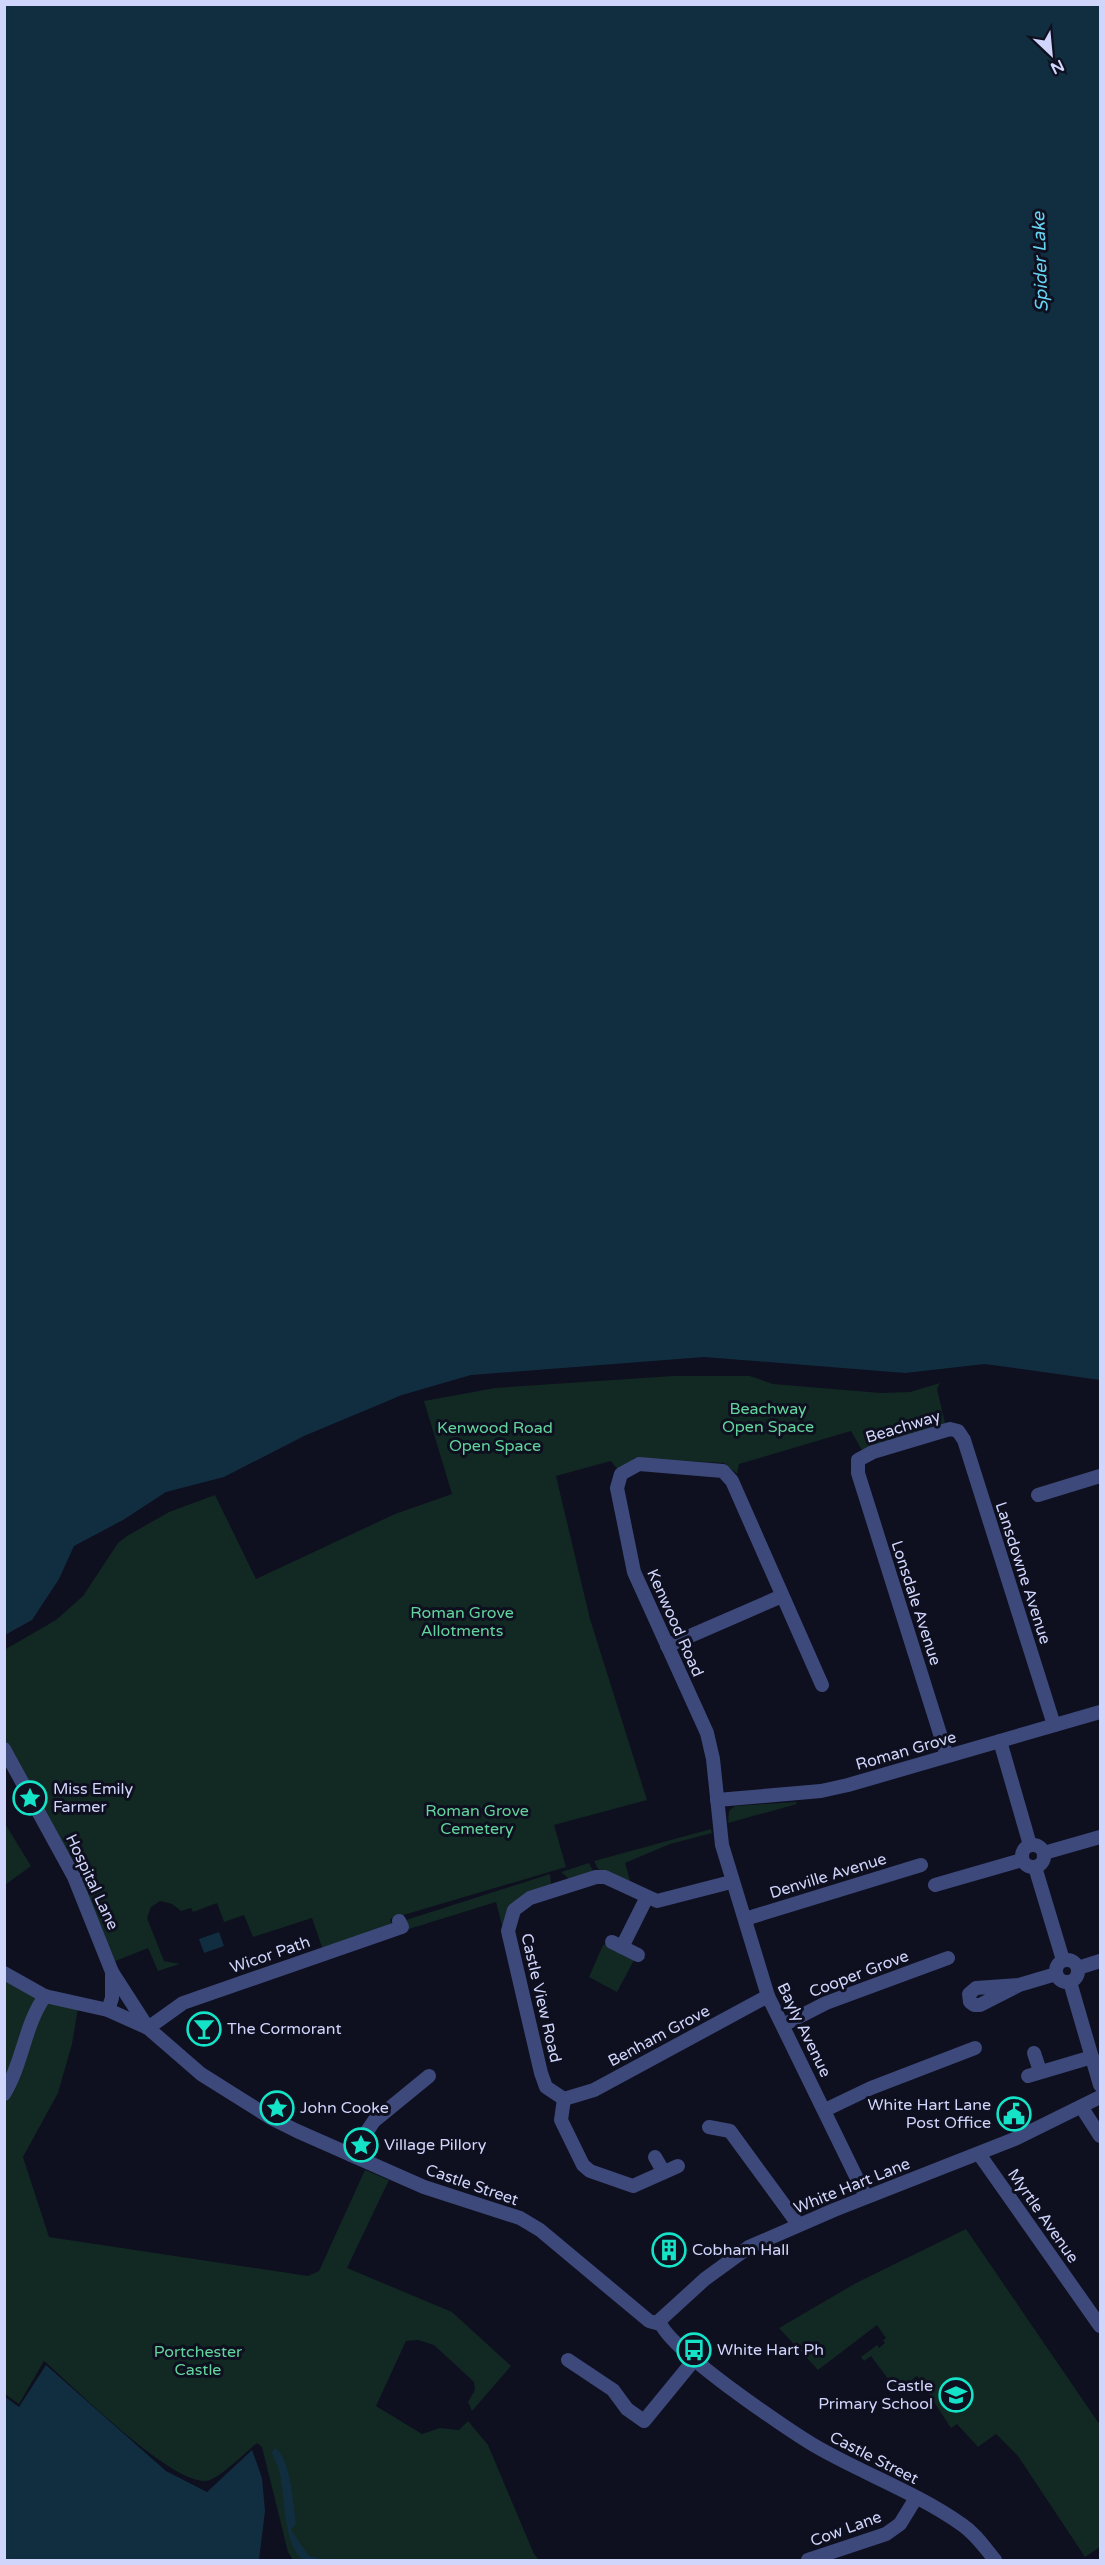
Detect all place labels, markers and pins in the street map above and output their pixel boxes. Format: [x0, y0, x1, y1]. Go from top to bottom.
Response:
place label: Miss Emily Farmer [53, 1779, 134, 1817]
place icon: Miss Emily Farmer [12, 1780, 48, 1816]
bar icon: The Cormorant [186, 2011, 222, 2047]
place label: The Cormorant [227, 2019, 342, 2039]
place icon: John Cooke [259, 2090, 295, 2126]
place label: White Hart Lane Post Office [867, 2095, 991, 2133]
public building icon: White Hart Lane Post Office [996, 2096, 1032, 2132]
place label: John Cooke [300, 2098, 389, 2118]
place icon: Village Pillory [343, 2127, 379, 2163]
place label: Village Pillory [384, 2135, 487, 2155]
building icon: Cobham Hall [651, 2232, 687, 2268]
place label: Cobham Hall [692, 2240, 789, 2260]
bus stop icon: White Hart Ph [676, 2332, 712, 2368]
place label: White Hart Ph [717, 2340, 824, 2360]
place label: Castle Primary School [818, 2376, 933, 2414]
school or university icon: Castle Primary School [938, 2377, 974, 2413]

